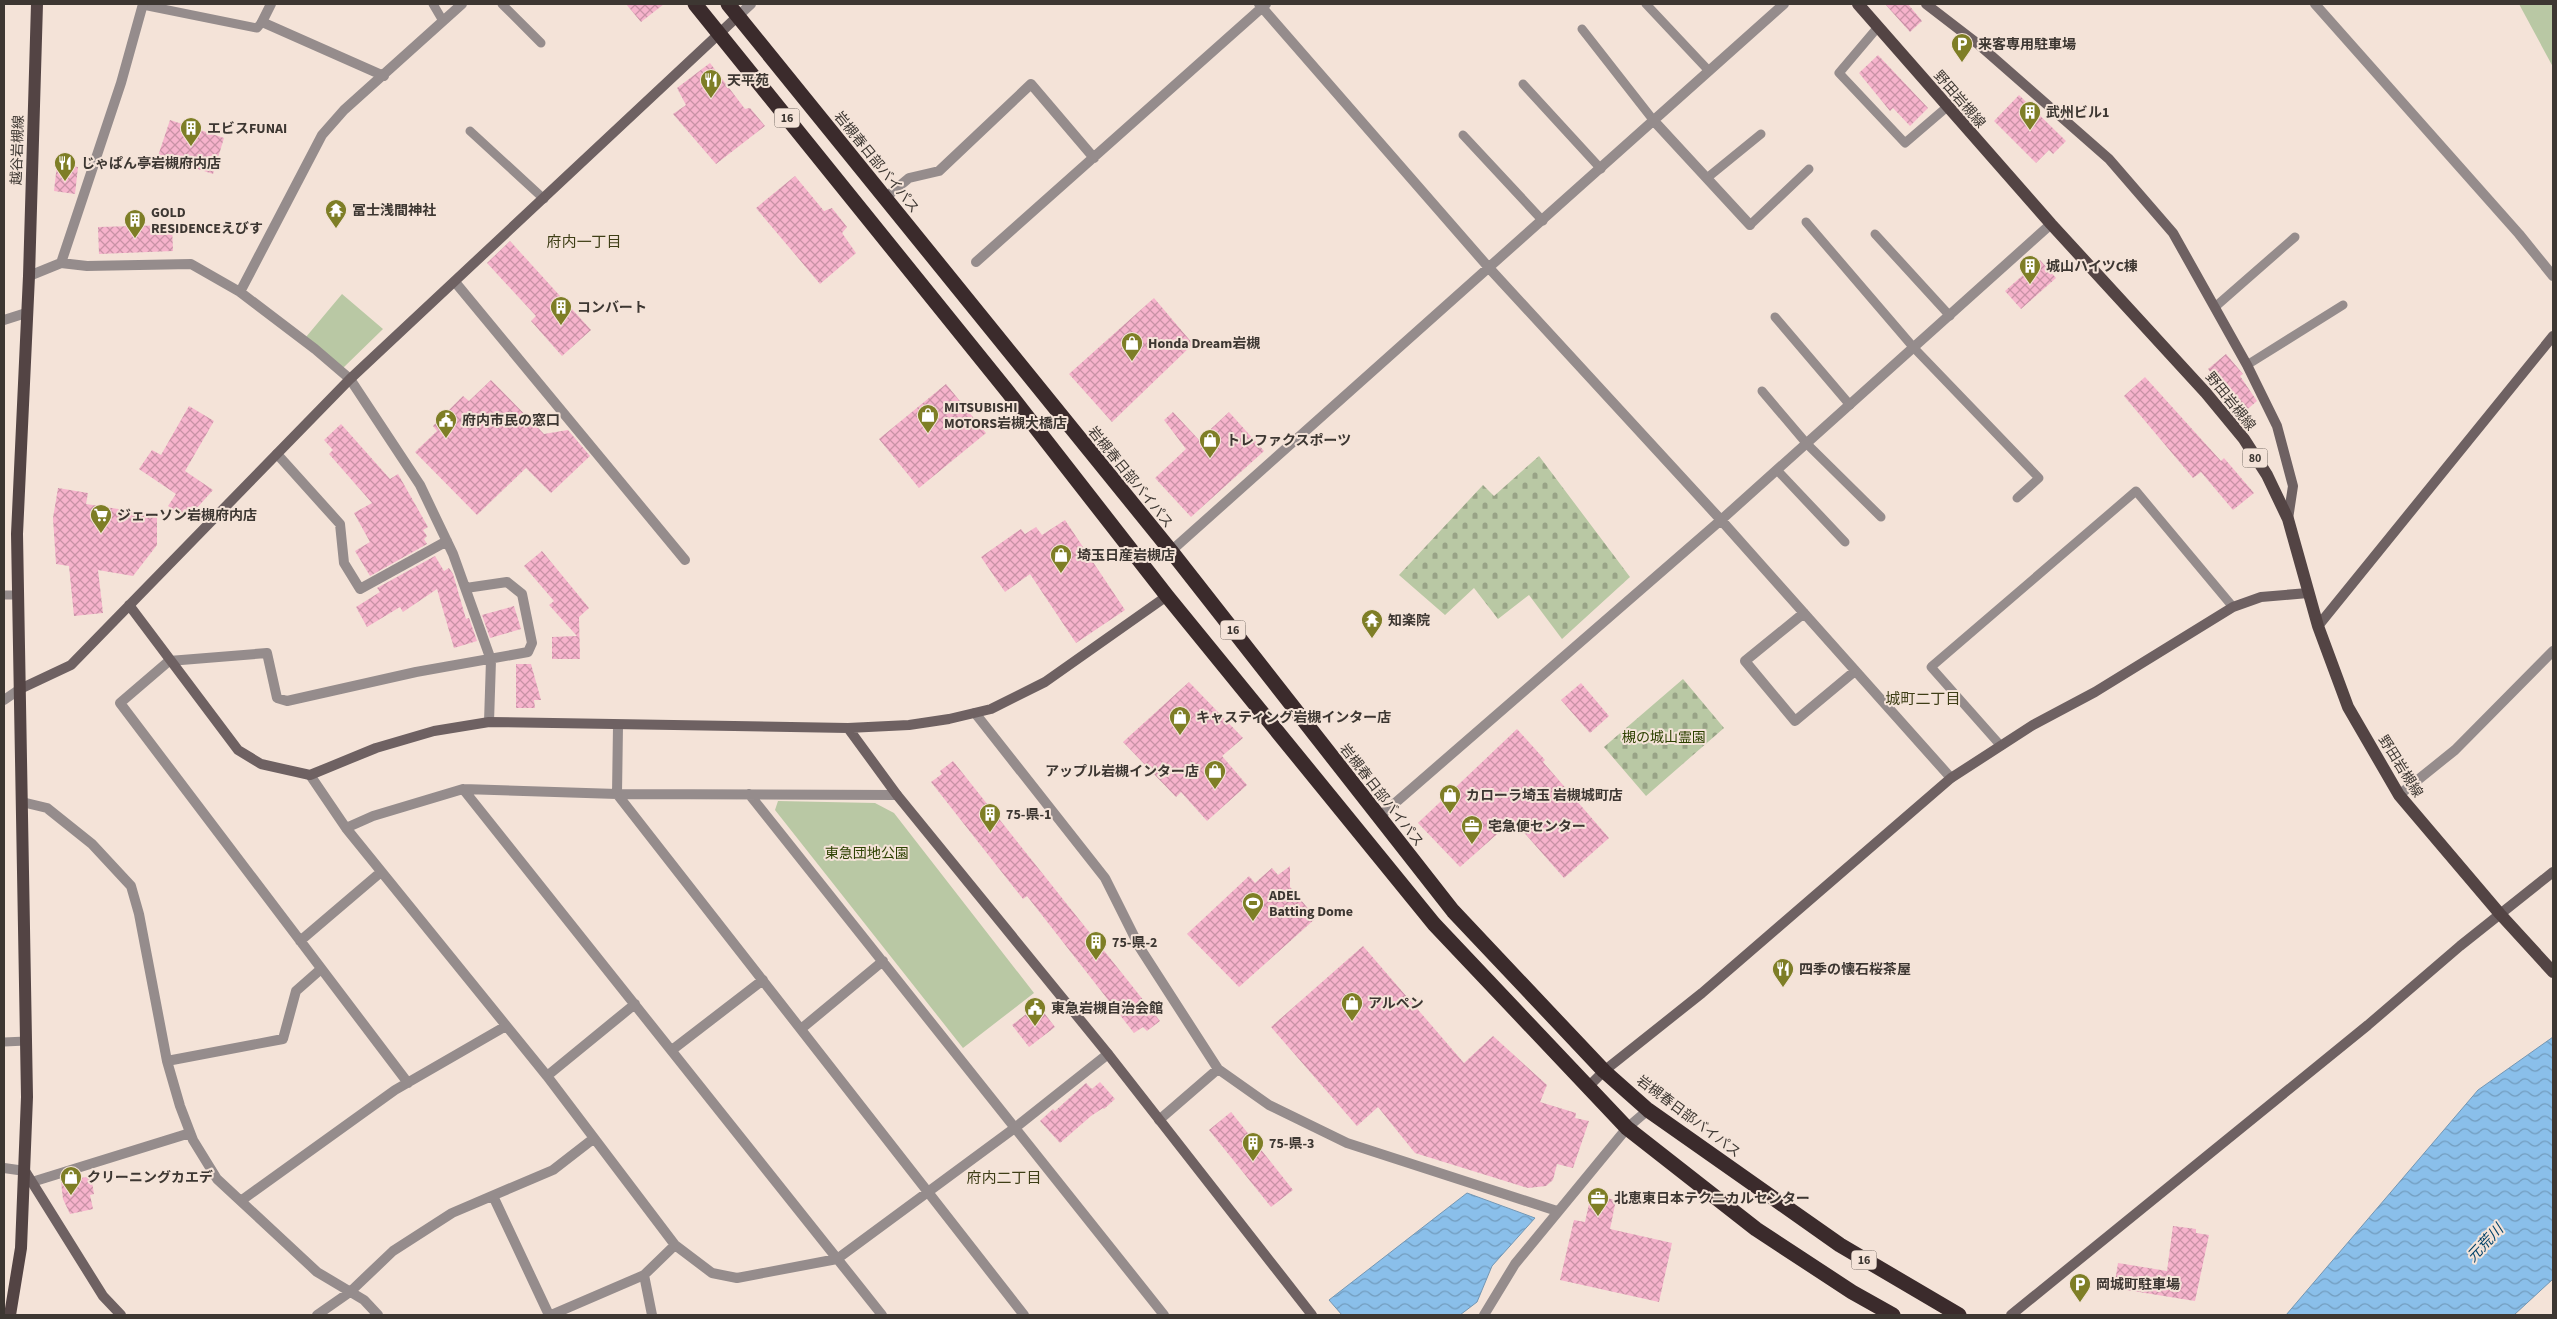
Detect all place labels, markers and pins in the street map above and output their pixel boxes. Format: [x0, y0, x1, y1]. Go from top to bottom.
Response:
parking icon: 来客専用駐車場 [1950, 32, 1974, 63]
place label: 来客専用駐車場 [1978, 35, 2076, 55]
restaurant icon: 天平苑 [699, 68, 723, 99]
place label: 天平苑 [727, 71, 769, 91]
building icon: 武州ビル1 [2018, 100, 2042, 131]
place label: 武州ビル1 [2046, 103, 2109, 123]
building icon: エビスFUNAI [179, 116, 203, 147]
place label: エビスFUNAI [207, 119, 287, 139]
restaurant icon: じゃぱん亭岩槻府内店 [53, 151, 77, 182]
place label: じゃぱん亭岩槻府内店 [81, 154, 221, 174]
temple icon: 冨士浅間神社 [324, 198, 348, 229]
place label: 冨士浅間神社 [352, 201, 436, 221]
place label: GOLD RESIDENCEえびす [151, 203, 263, 239]
building icon: GOLD RESIDENCEえびす [123, 208, 147, 239]
building icon: 城山ハイツC棟 [2018, 254, 2042, 285]
place label: 城山ハイツC棟 [2046, 257, 2138, 277]
building icon: コンバート [549, 295, 573, 326]
place label: コンバート [577, 298, 647, 318]
shop icon: Honda Dream岩槻 [1120, 331, 1144, 362]
place label: Honda Dream岩槻 [1148, 334, 1260, 354]
place label: MITSUBISHI MOTORS岩槻大橋店 [944, 398, 1067, 434]
shop icon: MITSUBISHI MOTORS岩槻大橋店 [916, 403, 940, 434]
public building icon: 府内市民の窓口 [434, 408, 458, 439]
place label: 府内市民の窓口 [462, 411, 560, 431]
shop icon: トレファクスポーツ [1198, 428, 1222, 459]
place label: トレファクスポーツ [1226, 431, 1351, 451]
supermarket icon: ジェーソン岩槻府内店 [89, 503, 113, 534]
place label: ジェーソン岩槻府内店 [117, 506, 257, 526]
shop icon: 埼玉日産岩槻店 [1049, 543, 1073, 574]
place label: 埼玉日産岩槻店 [1077, 546, 1175, 566]
temple icon: 知楽院 [1360, 608, 1384, 639]
place label: 知楽院 [1388, 611, 1430, 631]
shop icon: キャスティング岩槻インター店 [1168, 705, 1192, 736]
place label: キャスティング岩槻インター店 [1196, 708, 1391, 728]
shop icon: アップル岩槻インター店 [1203, 759, 1227, 790]
place label: アップル岩槻インター店 [1045, 762, 1199, 782]
shop icon: カローラ埼玉 岩槻城町店 [1438, 783, 1462, 814]
place label: カローラ埼玉 岩槻城町店 [1466, 786, 1623, 806]
building icon: 75-県-1 [978, 802, 1002, 833]
place label: 75-県-1 [1006, 805, 1051, 825]
office icon: 宅急便センター [1460, 814, 1484, 845]
place label: 宅急便センター [1488, 817, 1586, 837]
place label: ADEL Batting Dome [1268, 886, 1353, 922]
sports icon: ADEL Batting Dome [1241, 891, 1265, 922]
building icon: 75-県-2 [1084, 930, 1108, 961]
place label: 75-県-2 [1112, 933, 1157, 953]
restaurant icon: 四季の懐石桜茶屋 [1771, 957, 1795, 988]
place label: 四季の懐石桜茶屋 [1799, 960, 1911, 980]
shop icon: アルペン [1340, 991, 1364, 1022]
place label: アルペン [1368, 994, 1424, 1014]
public building icon: 東急岩槻自治会館 [1023, 996, 1047, 1027]
place label: 東急岩槻自治会館 [1051, 999, 1163, 1019]
building icon: 75-県-3 [1241, 1131, 1265, 1162]
place label: 75-県-3 [1269, 1134, 1314, 1154]
shop icon: クリーニングカエデ [59, 1165, 83, 1196]
place label: クリーニングカエデ [87, 1168, 213, 1188]
office icon: 北恵東日本テクニカルセンター [1586, 1186, 1610, 1217]
place label: 北恵東日本テクニカルセンター [1614, 1189, 1810, 1209]
parking icon: 岡城町駐車場 [2068, 1272, 2092, 1303]
place label: 岡城町駐車場 [2096, 1275, 2180, 1295]

